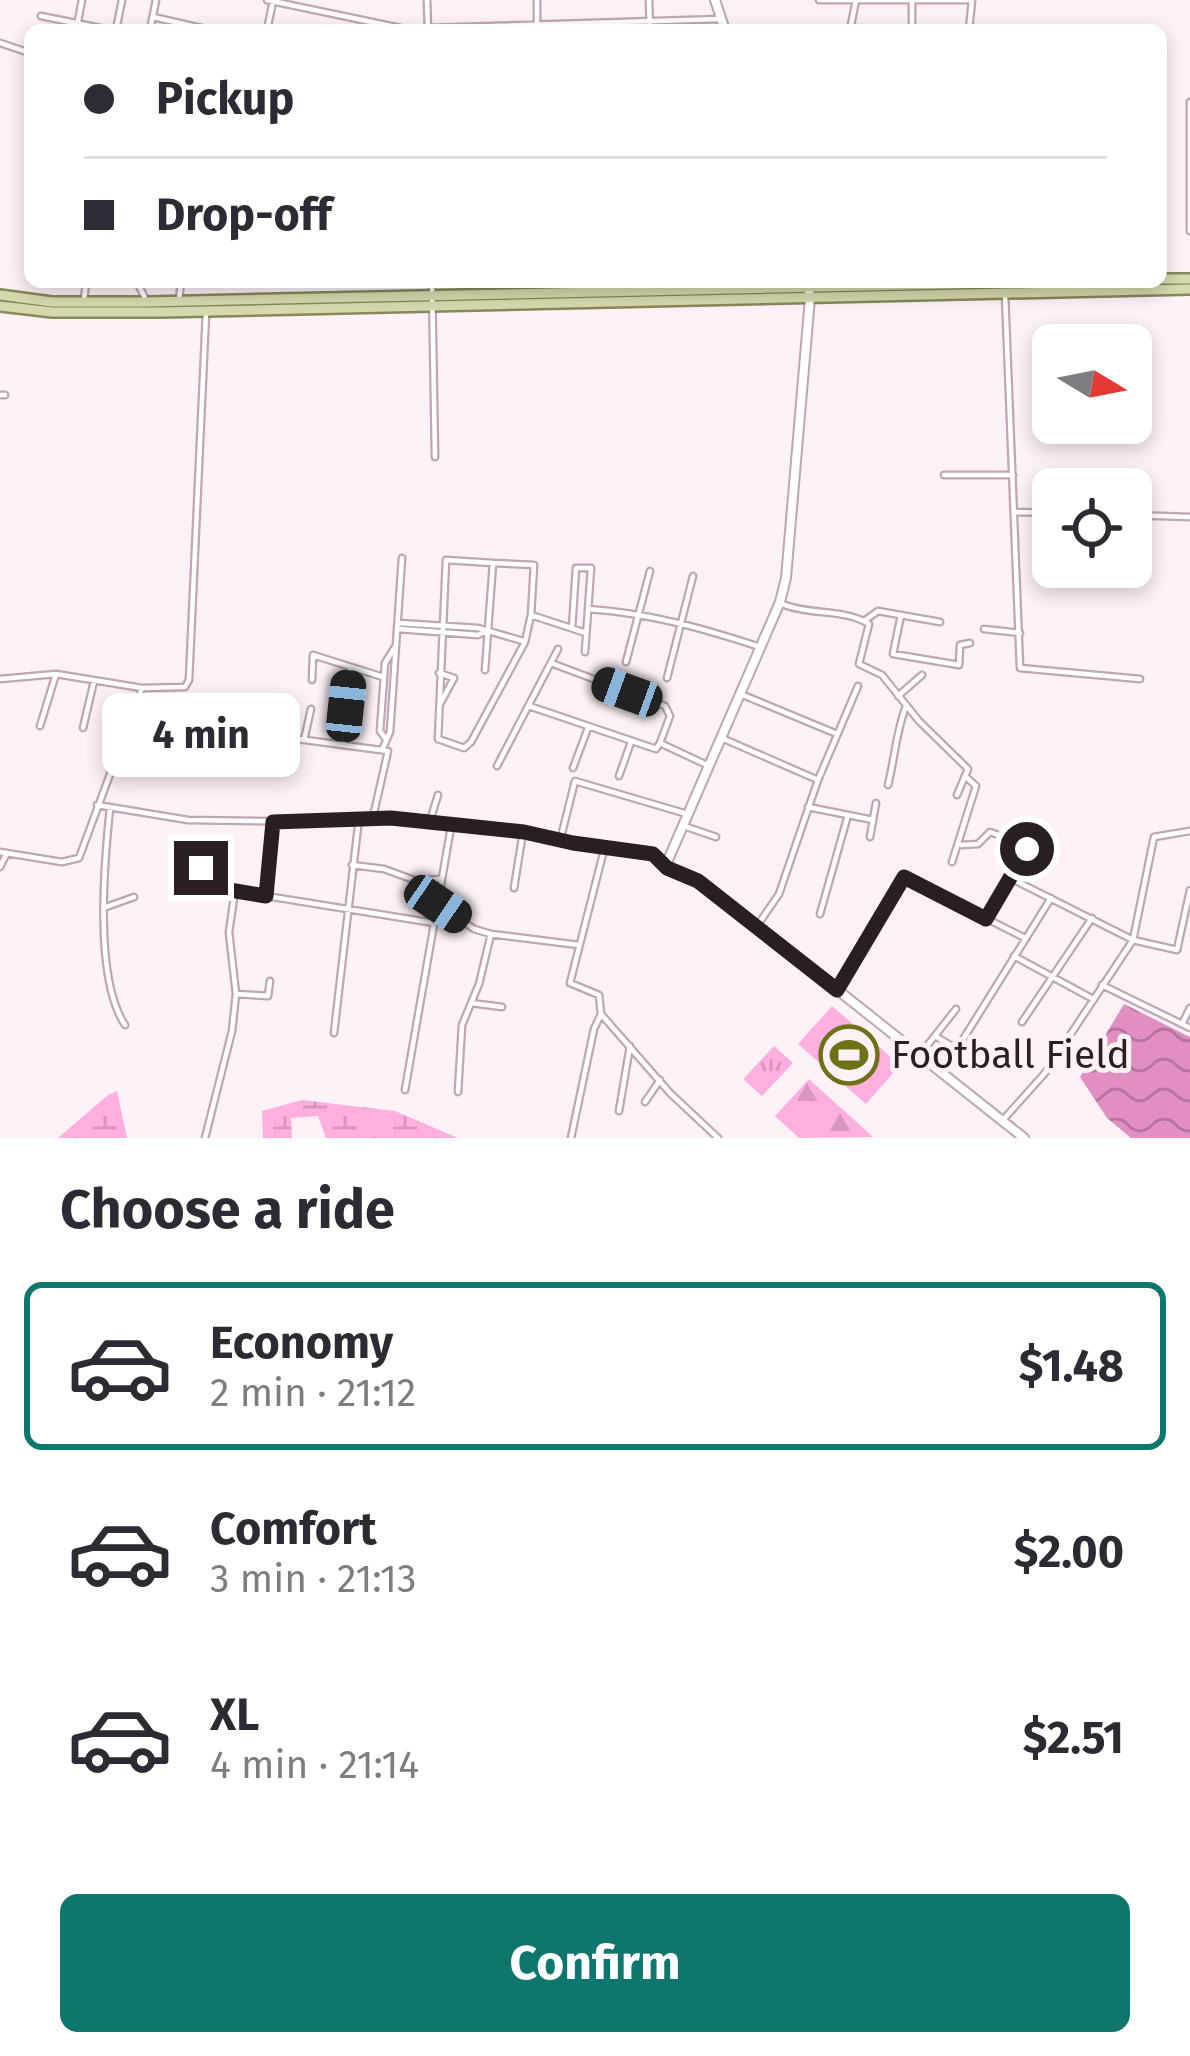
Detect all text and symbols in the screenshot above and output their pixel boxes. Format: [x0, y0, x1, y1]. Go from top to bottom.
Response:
text: Pickup [156, 72, 294, 126]
text: Drop-off [156, 188, 332, 242]
north arrow [1032, 324, 1152, 444]
map controls [1032, 324, 1152, 588]
button: locate [1032, 468, 1152, 588]
car [587, 663, 667, 721]
car [324, 668, 368, 744]
callout: 4 min [102, 694, 300, 778]
text: 4 min [152, 712, 250, 758]
route start [1000, 822, 1054, 876]
route end [174, 841, 228, 895]
car [398, 869, 478, 939]
sports icon: Football Field [818, 1024, 880, 1086]
place label: Football Field [891, 1032, 1130, 1078]
text: Choose a ride [60, 1178, 395, 1242]
icon: car [66, 1312, 174, 1420]
text: Economy [210, 1316, 393, 1370]
text: $1.48 [1019, 1339, 1124, 1393]
text: 2 min · 21:12 [210, 1370, 416, 1416]
icon: car [66, 1498, 174, 1606]
text: Comfort [210, 1502, 377, 1556]
text: $2.00 [1014, 1525, 1124, 1579]
text: 3 min · 21:13 [210, 1556, 416, 1602]
icon: car [66, 1684, 174, 1792]
text: XL [210, 1688, 259, 1742]
text: $2.51 [1023, 1711, 1124, 1765]
text: 4 min · 21:14 [210, 1742, 419, 1788]
button: Confirm [60, 1894, 1130, 2032]

